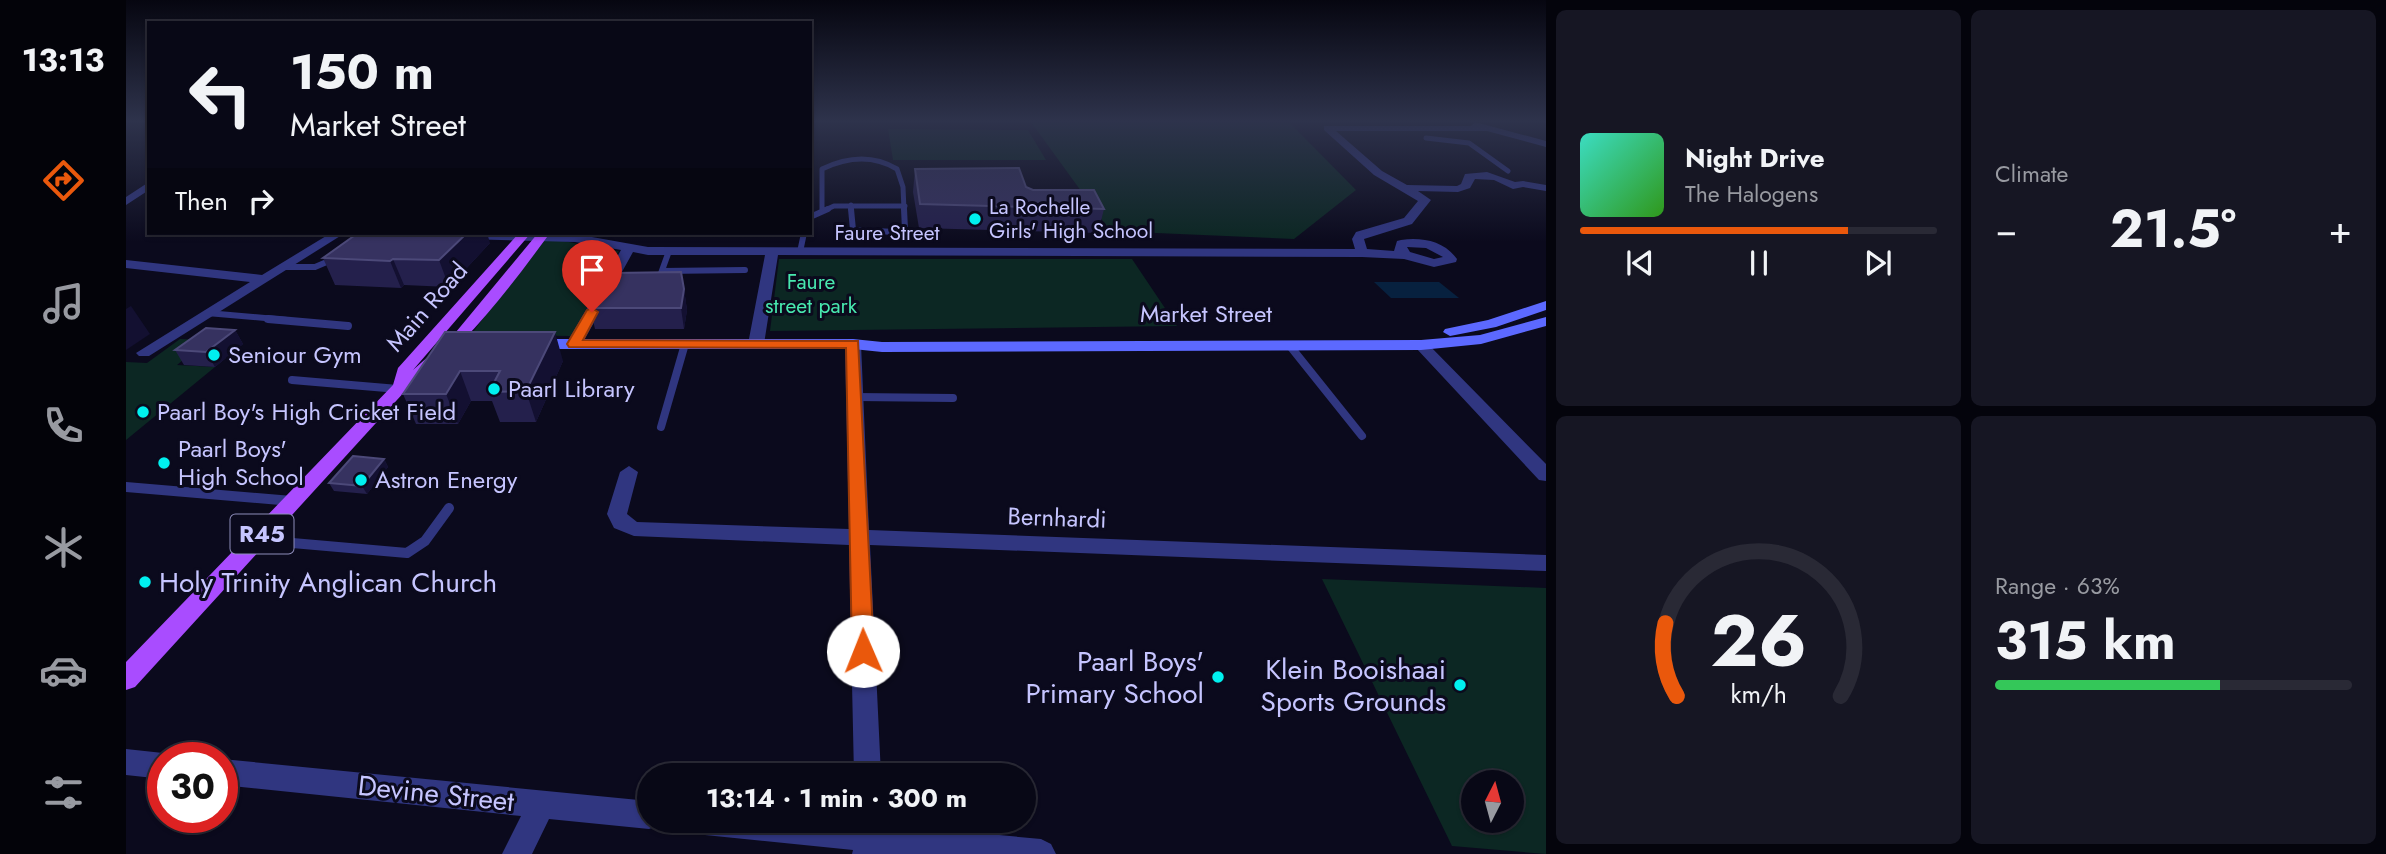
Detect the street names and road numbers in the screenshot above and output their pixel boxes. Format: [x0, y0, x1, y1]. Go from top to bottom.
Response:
street label: Faure Street [834, 218, 940, 248]
street label: Main Road [378, 254, 476, 359]
street label: Market Street [1140, 296, 1272, 331]
street label: Bernhardi [1007, 498, 1107, 537]
road number: R45 [230, 514, 294, 554]
street label: Devine Street [356, 765, 516, 822]

